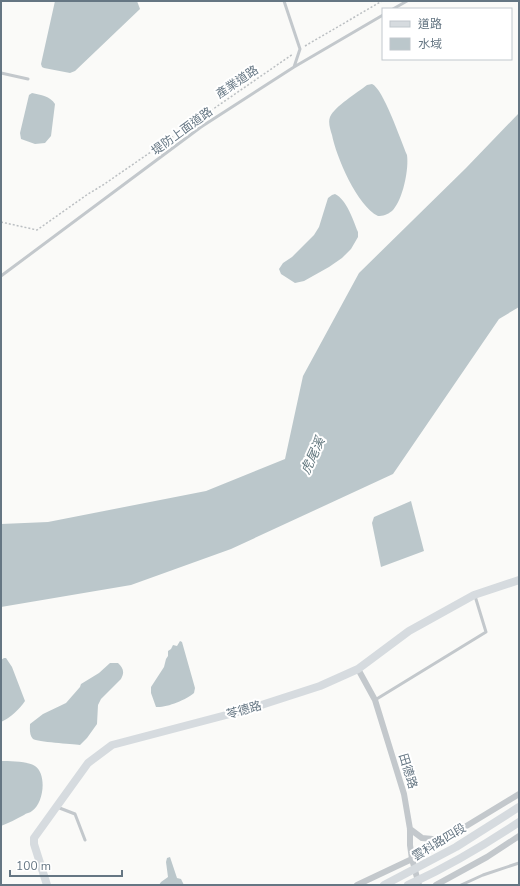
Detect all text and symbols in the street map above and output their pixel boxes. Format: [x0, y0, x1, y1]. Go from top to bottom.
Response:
legend [382, 8, 512, 60]
text: 道路 [418, 16, 442, 32]
text: 水域 [418, 36, 442, 52]
street label: 產業道路 [213, 62, 261, 102]
street label: 堤防上面道路 [148, 103, 216, 159]
water label: 虎尾溪 [297, 433, 330, 477]
street label: 苓德路 [224, 697, 264, 723]
street label: 田德路 [395, 751, 421, 791]
street label: 雲科路四段 [409, 820, 469, 864]
scale bar [10, 852, 122, 878]
text: 100 m [16, 858, 51, 874]

